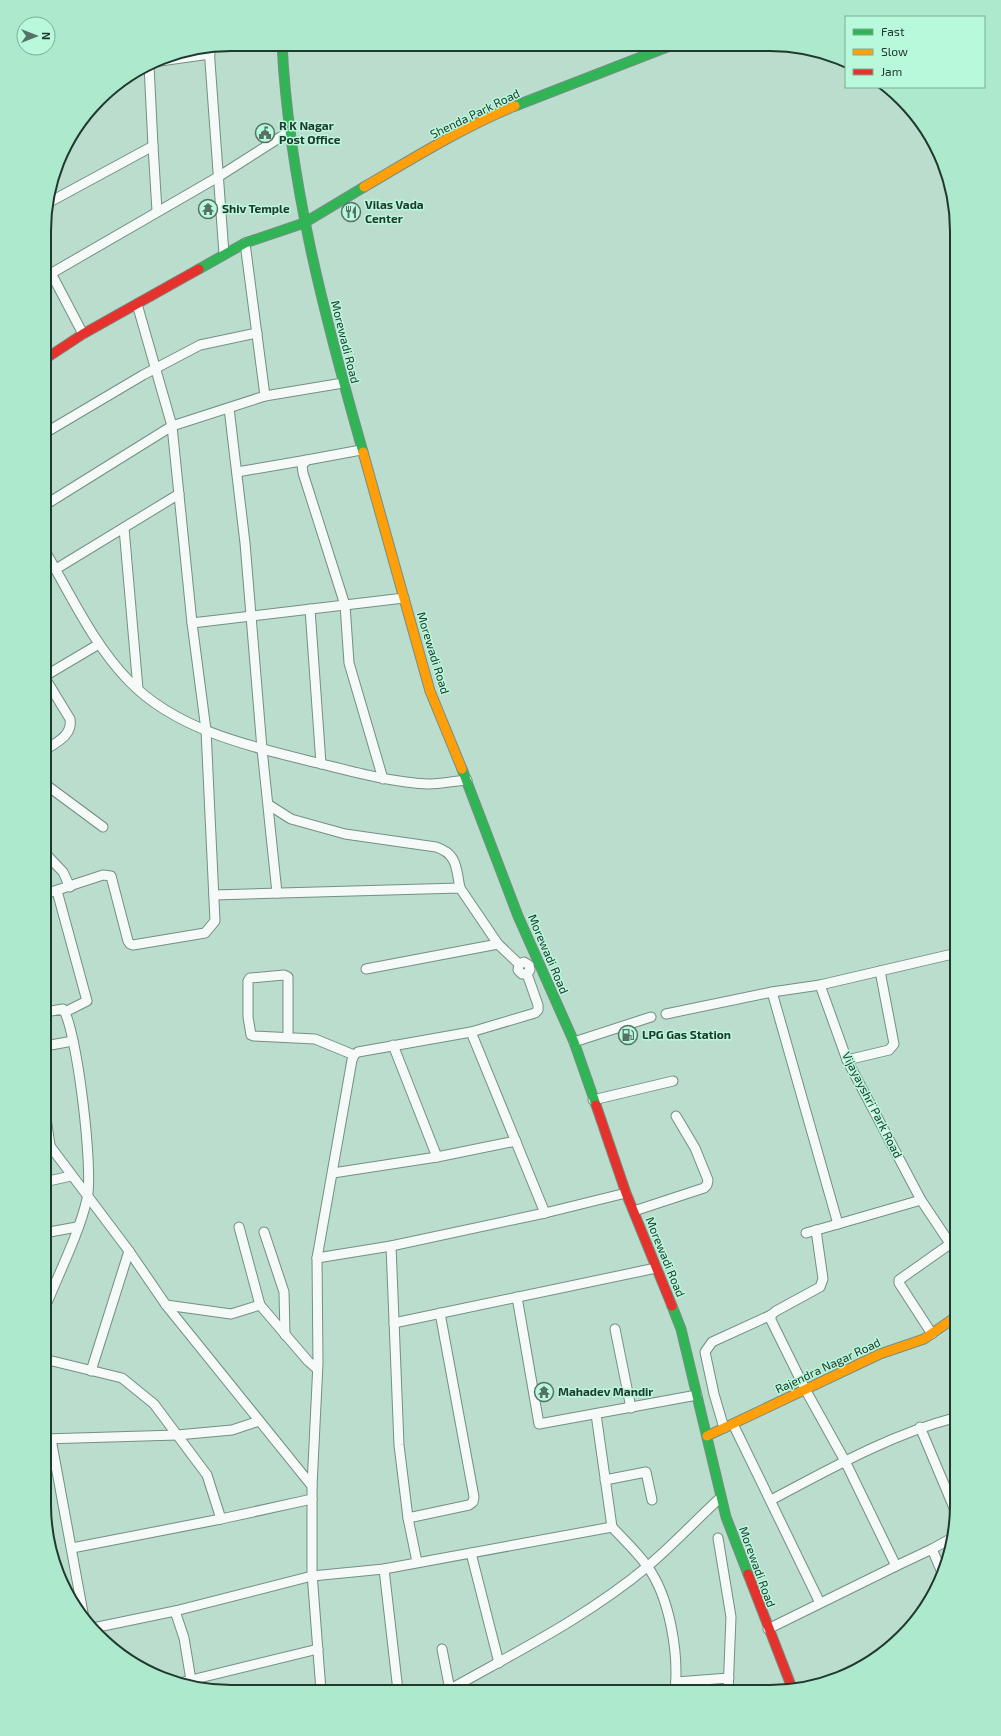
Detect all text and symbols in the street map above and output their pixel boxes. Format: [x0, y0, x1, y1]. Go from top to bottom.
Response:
north arrow [16, 16, 56, 56]
legend [845, 16, 985, 88]
text: Fast [881, 24, 905, 38]
text: N [40, 32, 53, 40]
text: Slow [881, 44, 908, 58]
text: Jam [881, 64, 902, 78]
street label: Shenda Park Road [427, 85, 522, 141]
place label: R K Nagar Post Office [279, 118, 341, 146]
public building icon: R K Nagar Post Office [254, 122, 276, 144]
place label: Vilas Vada Center [365, 197, 424, 225]
temple icon: Shiv Temple [197, 198, 219, 220]
place label: Shiv Temple [222, 201, 290, 215]
restaurant icon: Vilas Vada Center [340, 201, 362, 223]
street label: Morewadi Road [329, 299, 363, 385]
street label: Morewadi Road [415, 610, 453, 695]
street label: Morewadi Road [526, 912, 572, 995]
fuel station icon: LPG Gas Station [617, 1024, 639, 1046]
place label: LPG Gas Station [642, 1027, 731, 1041]
street label: Vijayayshri Park Road [839, 1049, 906, 1160]
street label: Morewadi Road [644, 1215, 688, 1299]
street label: Rajendra Nagar Road [773, 1335, 883, 1397]
temple icon: Mahadev Mandir [533, 1381, 555, 1403]
place label: Mahadev Mandir [558, 1384, 654, 1398]
street label: Morewadi Road [737, 1524, 779, 1609]

